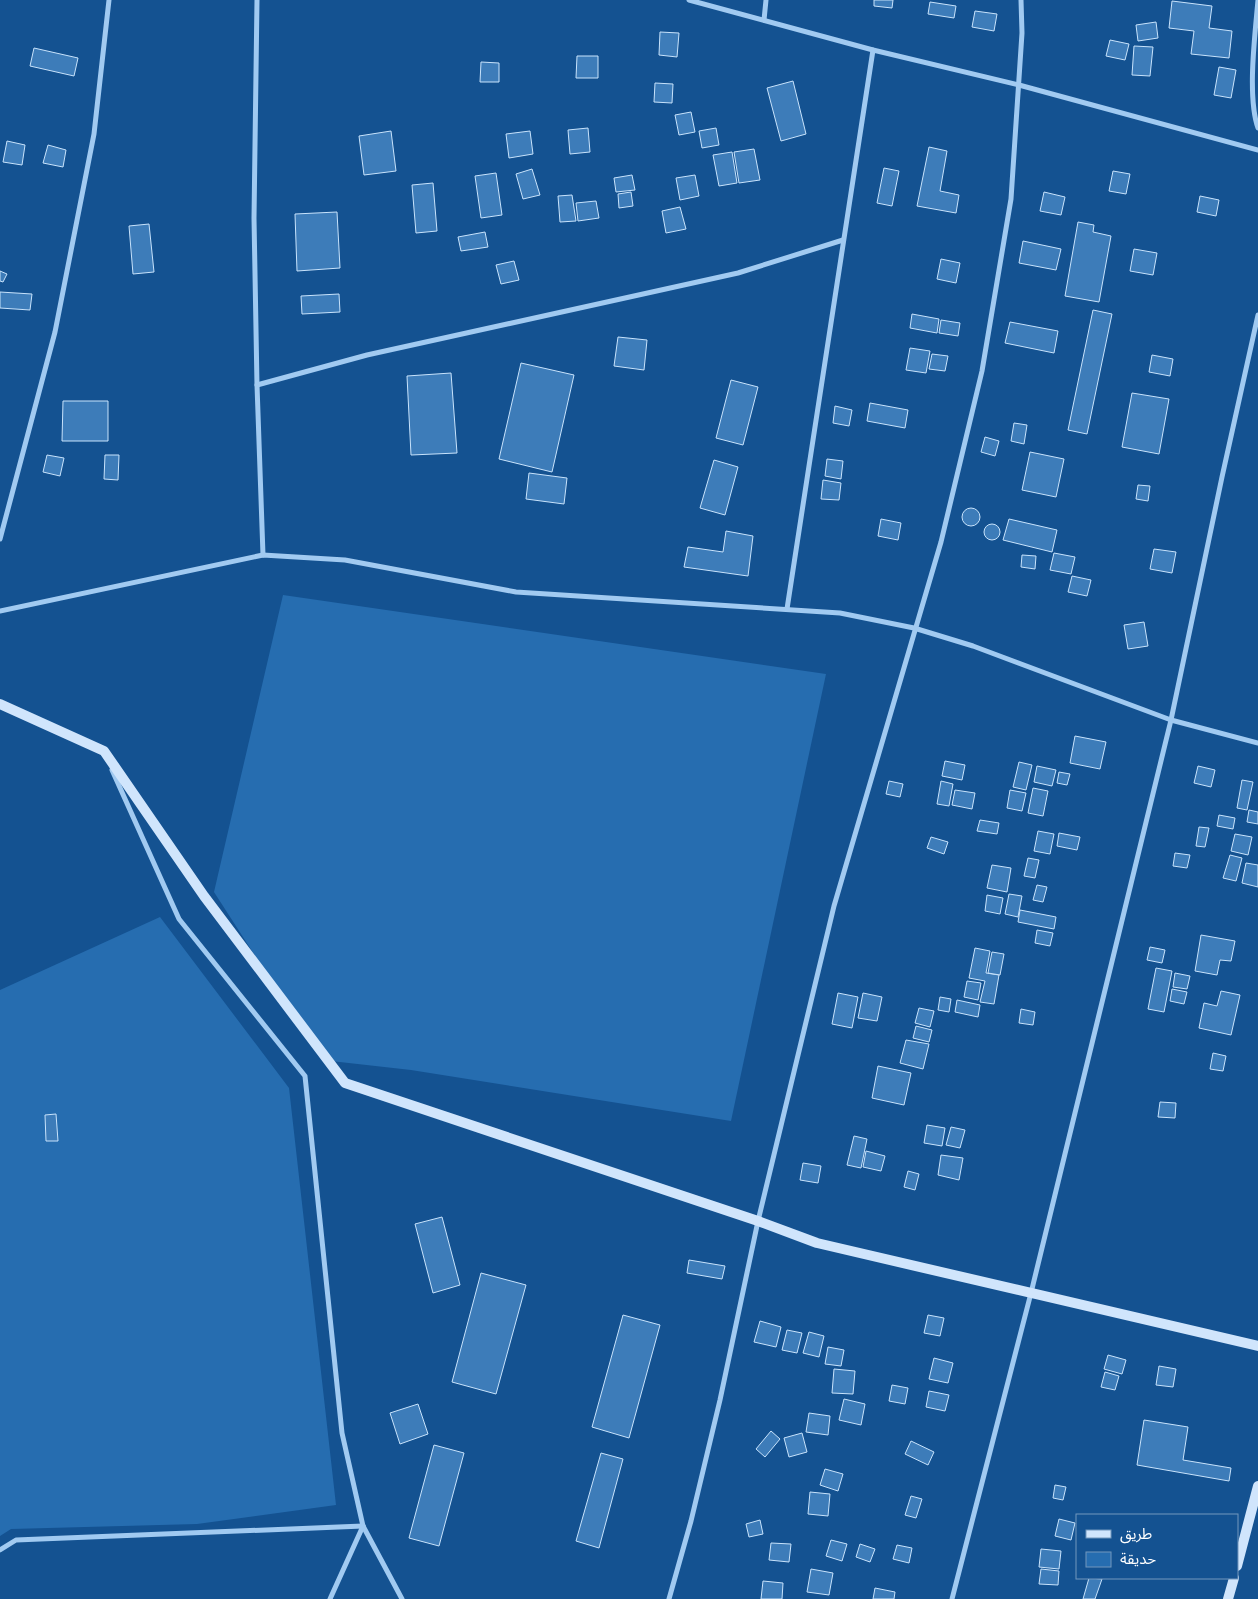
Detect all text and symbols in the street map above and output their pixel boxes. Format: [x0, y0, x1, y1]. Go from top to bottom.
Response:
legend [1076, 1514, 1238, 1579]
text: طريق [1120, 1524, 1152, 1544]
text: حديقة [1120, 1549, 1156, 1567]

